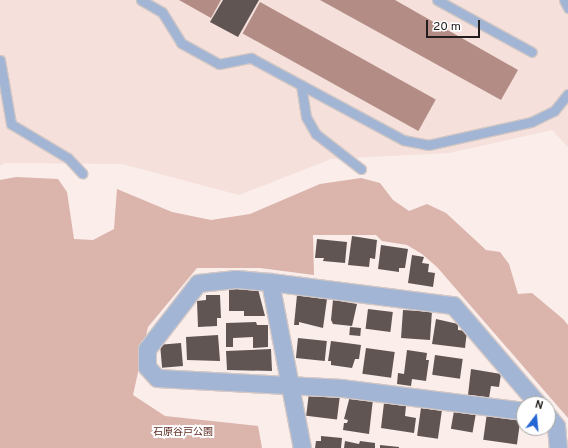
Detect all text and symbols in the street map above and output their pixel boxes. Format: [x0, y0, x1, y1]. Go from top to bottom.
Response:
scale bar [428, 12, 482, 38]
text: 20 m [433, 19, 461, 35]
north arrow [516, 396, 556, 436]
text: N [533, 398, 545, 413]
park label: 石原谷戸公園 [153, 427, 213, 439]

